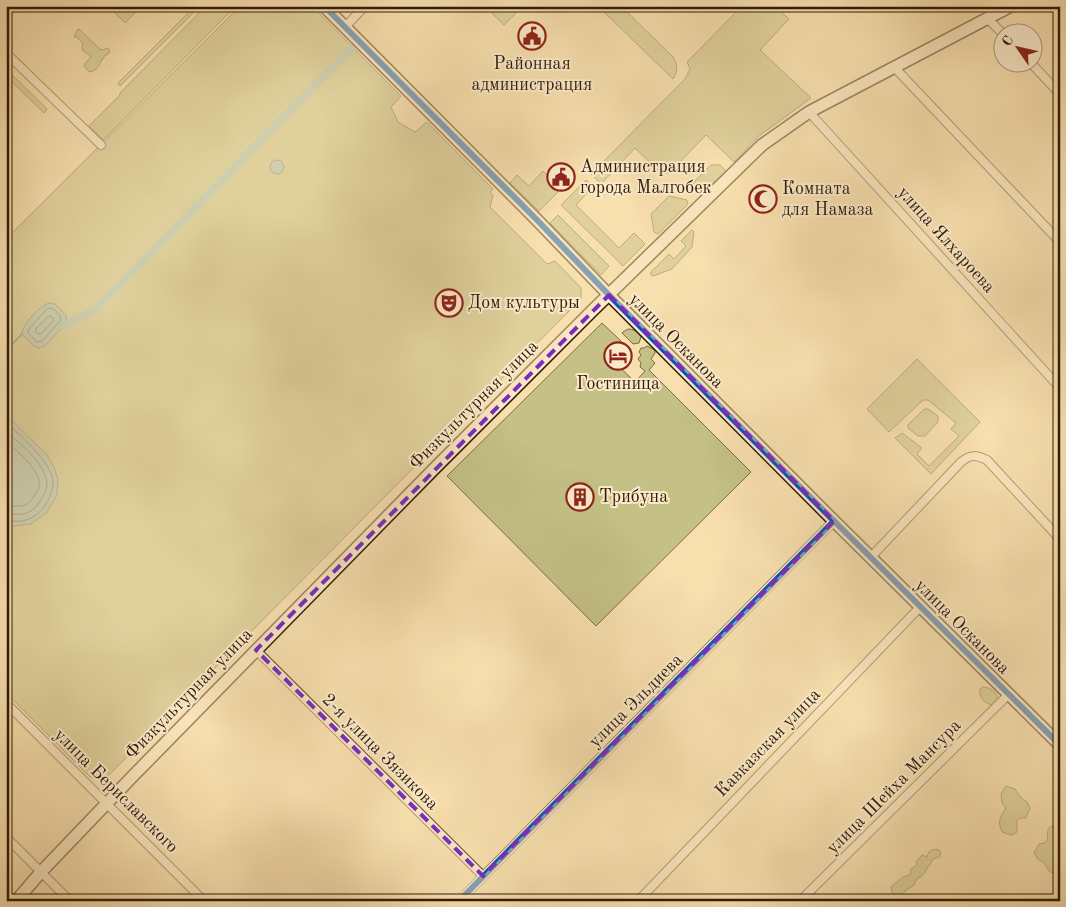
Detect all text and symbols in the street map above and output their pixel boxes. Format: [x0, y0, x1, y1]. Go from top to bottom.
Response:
public building icon: Районная администрация [517, 21, 547, 51]
north arrow [994, 22, 1044, 72]
text: С [1000, 34, 1016, 49]
place label: Районная администрация [472, 55, 592, 94]
place label: Администрация города Малгобек [580, 158, 711, 197]
public building icon: Администрация города Малгобек [546, 162, 576, 192]
place label: Комната для Намаза [782, 180, 873, 219]
street label: улица Ялхароева [894, 183, 998, 297]
mosque icon: Комната для Намаза [748, 184, 778, 214]
theatre icon: Дом культуры [434, 288, 464, 318]
street label: улица Осканова [625, 290, 727, 392]
place label: Дом культуры [468, 294, 580, 312]
street label: Физкультурная улица [406, 337, 542, 473]
hotel icon: Гостиница [603, 341, 633, 371]
place label: Гостиница [576, 375, 660, 393]
building icon: Трибуна [565, 482, 595, 512]
place label: Трибуна [599, 488, 668, 506]
street label: улица Осканова [911, 576, 1013, 678]
street label: Физкультурная улица [122, 625, 256, 763]
street label: улица Эльдиева [586, 651, 686, 751]
street label: Кавказская улица [712, 685, 824, 801]
street label: 2-я улица Зязикова [318, 690, 442, 814]
street label: улица Шейха Мансура [823, 716, 965, 858]
street label: улица Бериславского [51, 726, 182, 857]

